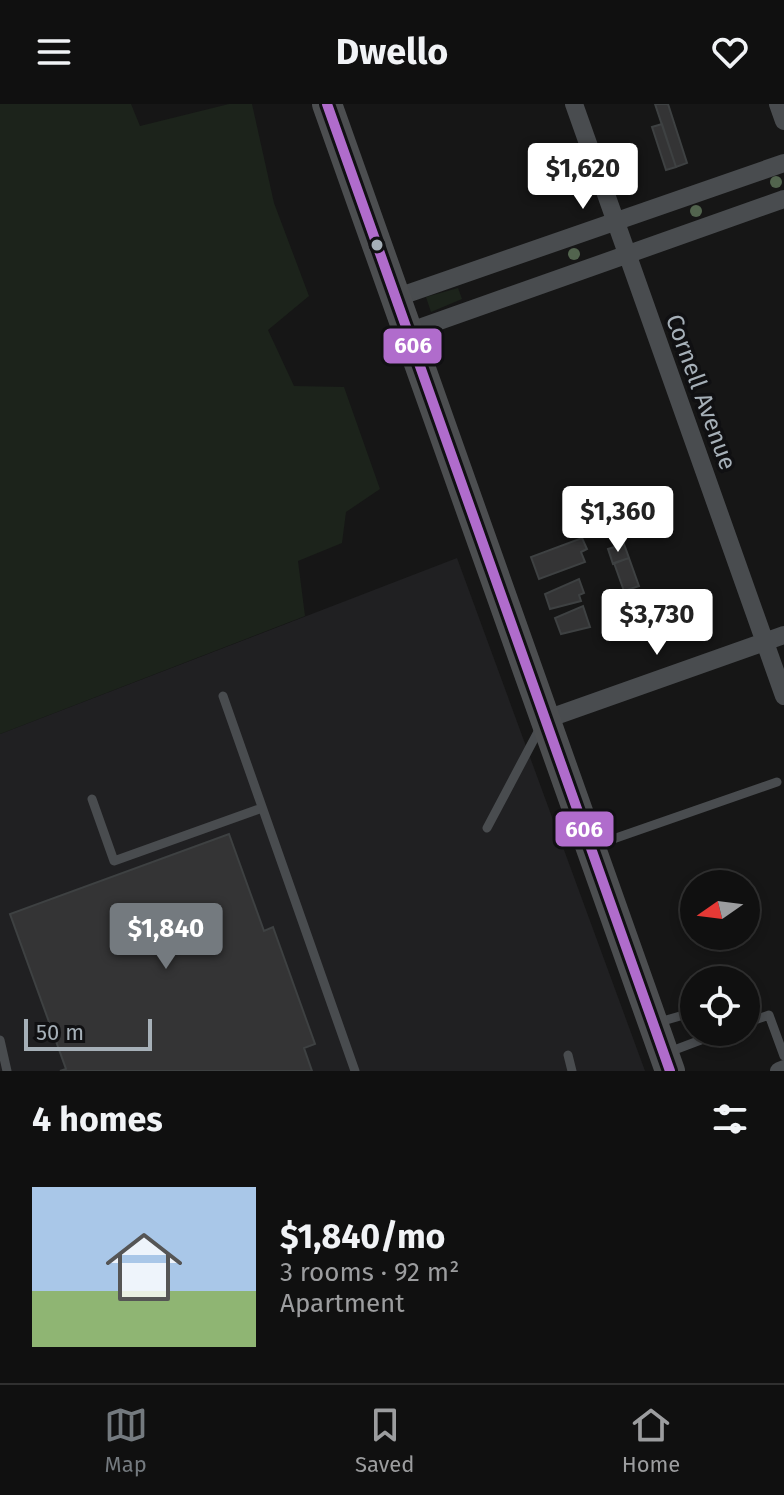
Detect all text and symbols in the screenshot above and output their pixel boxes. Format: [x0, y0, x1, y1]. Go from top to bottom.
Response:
icon: menu [32, 30, 76, 74]
text: Dwello [336, 30, 448, 74]
icon: heart [708, 30, 752, 74]
pin: $1,620 [518, 143, 648, 211]
text: $1,620 [546, 153, 620, 184]
unlabelled marker [369, 237, 385, 253]
street label: Cornell Avenue [660, 310, 742, 474]
line badge: 606 [382, 327, 443, 365]
text: 606 [394, 332, 432, 359]
pin: $1,360 [553, 486, 683, 554]
text: $1,360 [580, 496, 656, 527]
pin: $3,730 [592, 589, 722, 657]
text: $3,730 [620, 599, 694, 630]
line badge: 606 [554, 810, 615, 848]
text: 606 [565, 816, 603, 843]
north arrow [680, 870, 760, 950]
map controls [680, 870, 760, 1046]
pin: $1,840 [101, 903, 231, 971]
text: $1,840 [128, 913, 204, 944]
button: locate [680, 966, 760, 1046]
scale bar [24, 1015, 152, 1051]
text: 50 m [36, 1019, 84, 1046]
icon: filters [708, 1097, 752, 1141]
text: 4 homes [32, 1099, 163, 1140]
text: $1,840/mo [280, 1216, 445, 1257]
icon: home [96, 1219, 192, 1315]
text: 3 rooms · 92 m² [280, 1257, 459, 1288]
text: Apartment [280, 1288, 405, 1319]
tab: Map [104, 1403, 148, 1478]
tab: Saved [355, 1403, 414, 1478]
tab: Home [622, 1403, 680, 1478]

